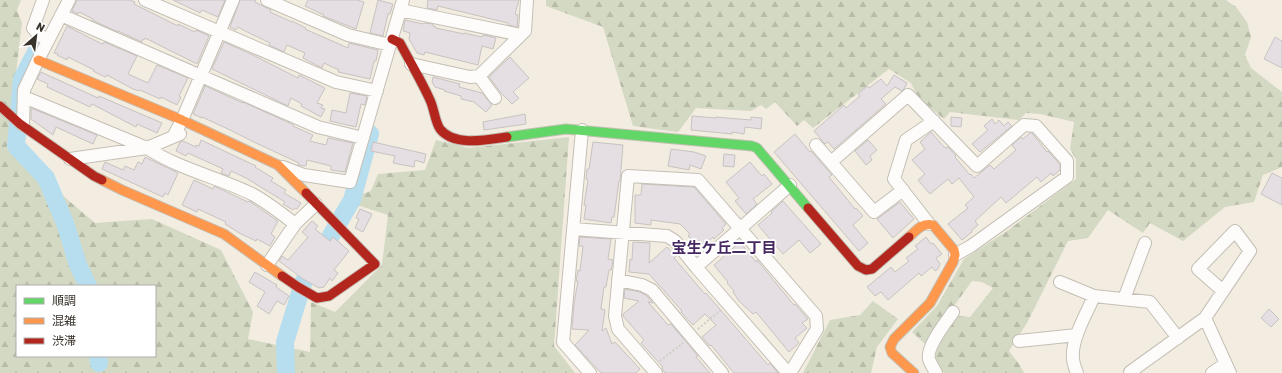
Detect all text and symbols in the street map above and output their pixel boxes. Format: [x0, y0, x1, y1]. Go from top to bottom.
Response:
north arrow [16, 16, 56, 56]
text: N [34, 20, 47, 35]
district label: 宝生ケ丘二丁目 [671, 239, 777, 257]
legend [16, 285, 156, 357]
text: 順調 [52, 294, 76, 308]
text: 混雑 [52, 314, 76, 328]
text: 渋滞 [52, 334, 76, 348]

